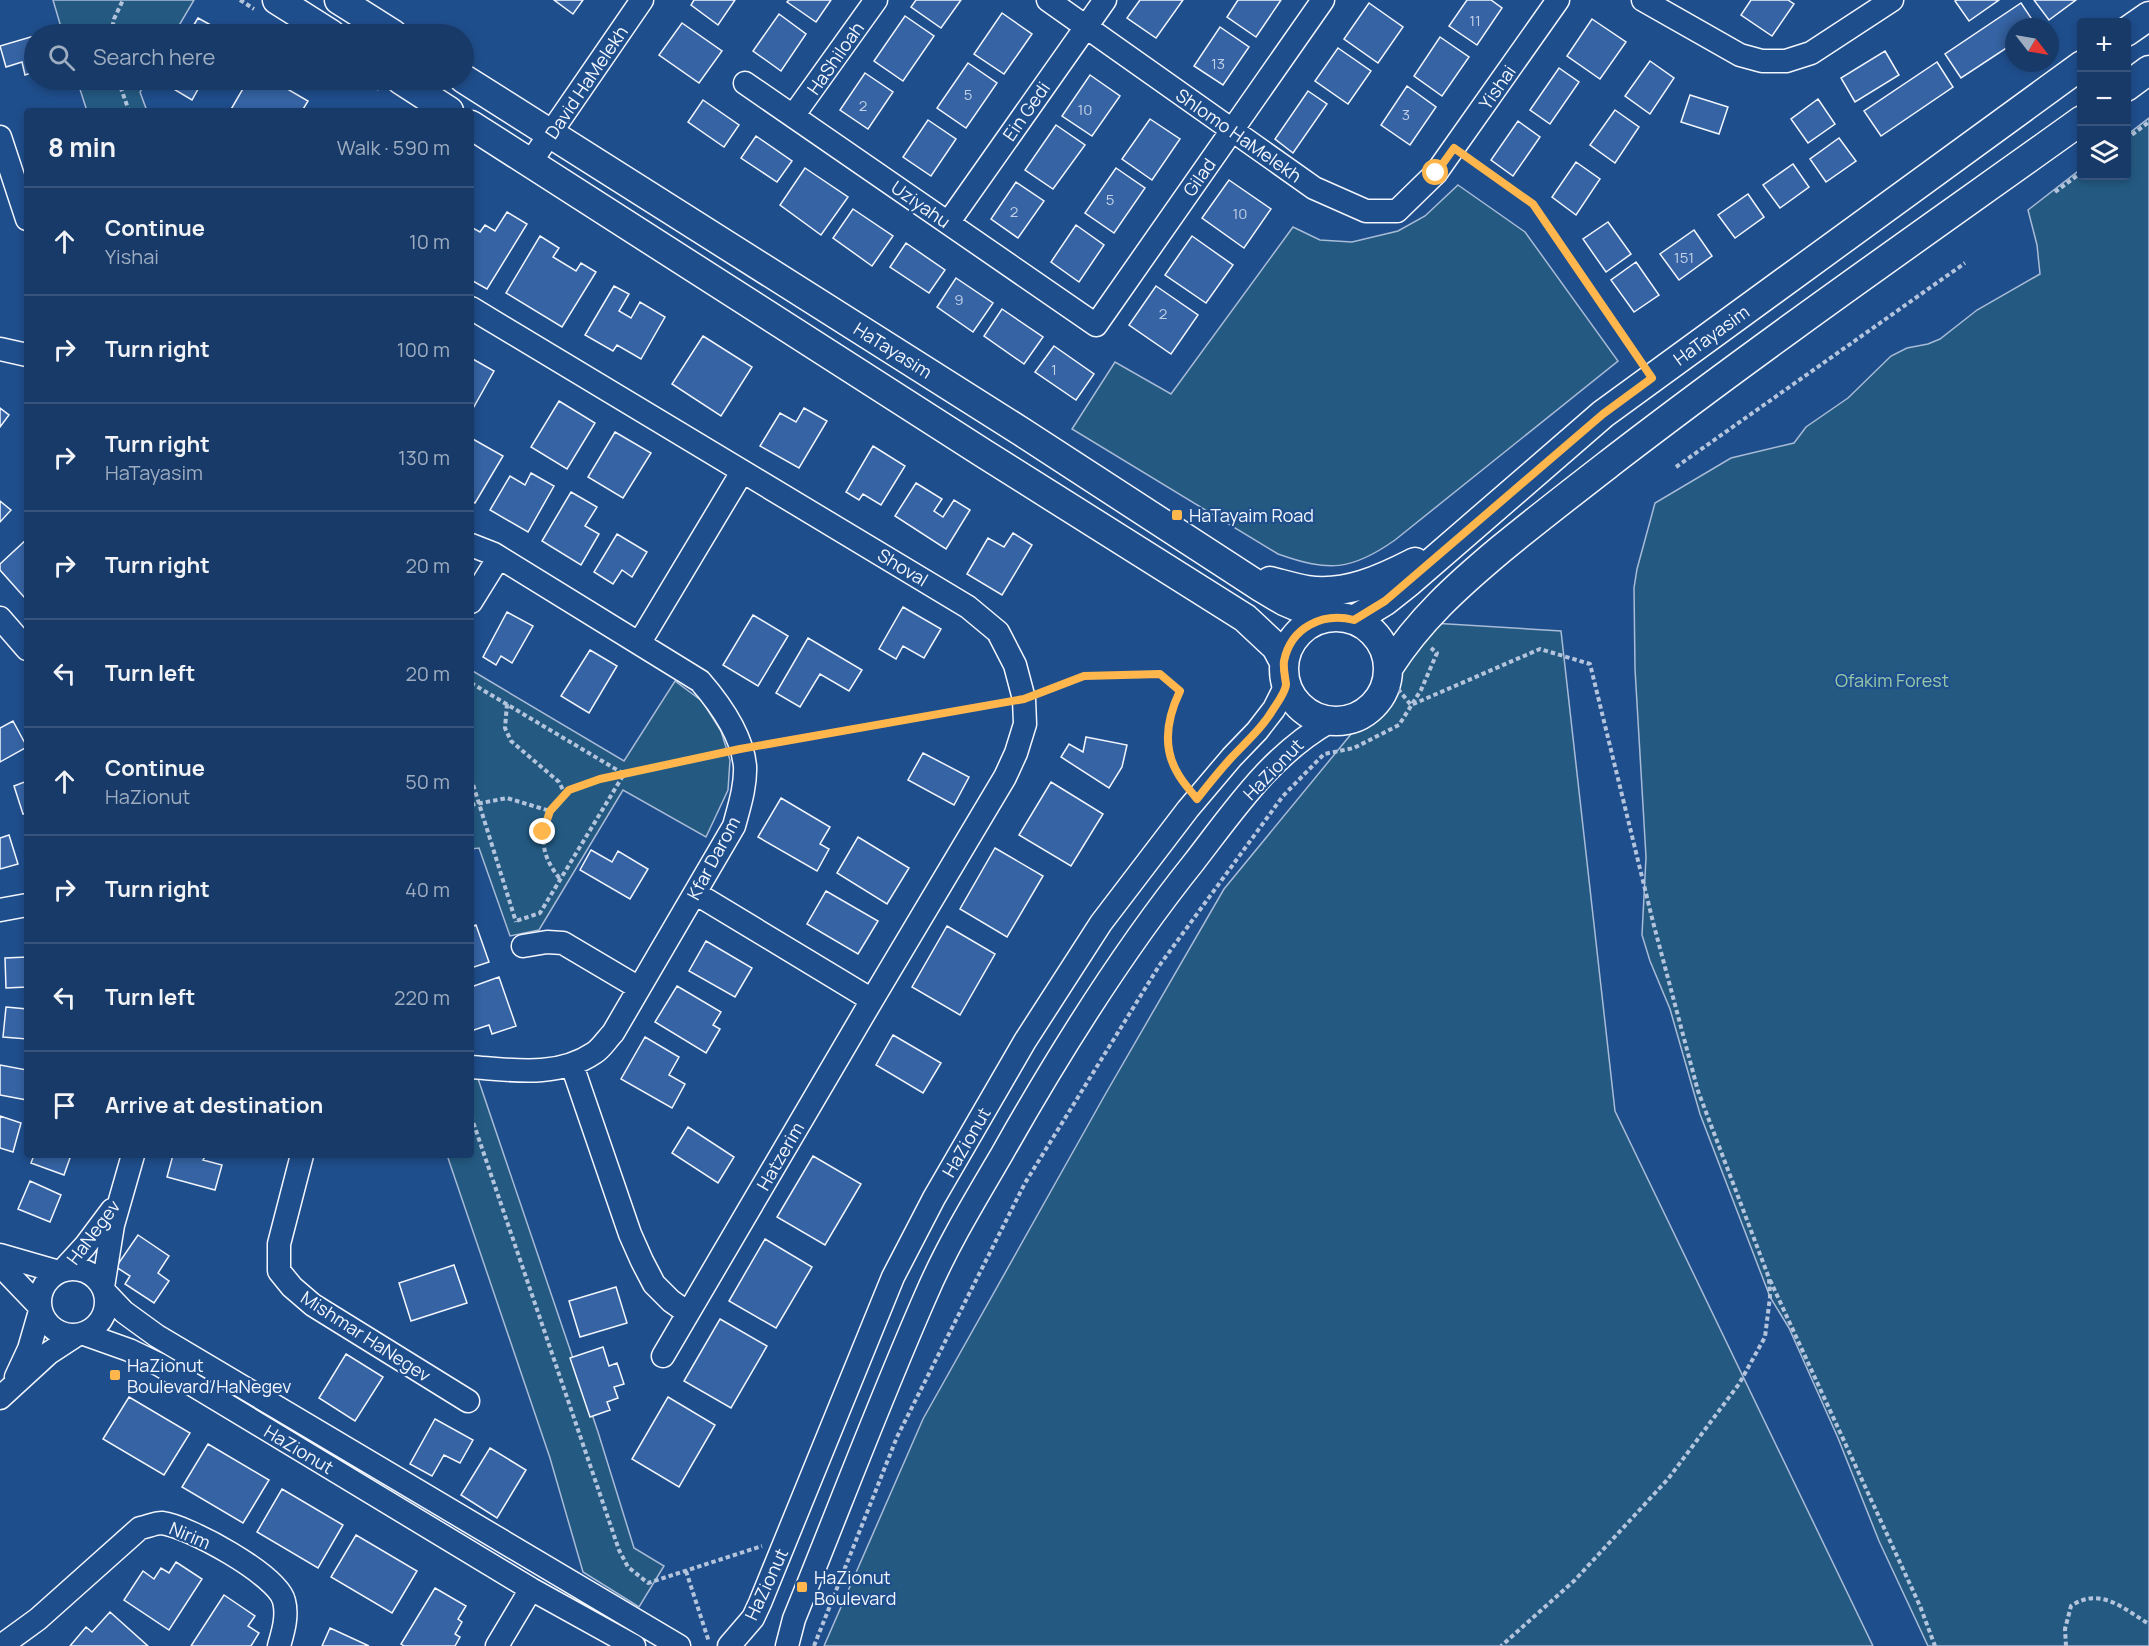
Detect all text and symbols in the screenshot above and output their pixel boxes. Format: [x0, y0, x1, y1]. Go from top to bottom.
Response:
house number: 11 [1469, 10, 1481, 31]
street label: HaShiloah [801, 17, 869, 99]
north arrow [2005, 18, 2059, 72]
map controls [2077, 18, 2131, 180]
button: + [2077, 18, 2131, 72]
street label: David HaMelekh [539, 21, 633, 143]
search box [24, 24, 474, 90]
icon: search [45, 41, 78, 74]
text: Search here [93, 42, 215, 72]
house number: 13 [1211, 53, 1225, 74]
street label: Yishai [1473, 60, 1521, 114]
button: − [2077, 72, 2131, 126]
street label: Ein Gedi [997, 77, 1055, 145]
street label: Shlomo HaMelekh [1171, 83, 1307, 187]
house number: 5 [964, 84, 972, 105]
house number: 2 [859, 95, 867, 116]
house number: 10 [1078, 99, 1093, 120]
house number: 3 [1402, 104, 1410, 125]
button: layers [2077, 126, 2131, 180]
text: 8 min [48, 129, 116, 165]
text: Walk · 590 m [337, 134, 450, 161]
street label: Gilad [1177, 153, 1221, 201]
route start [1422, 159, 1448, 185]
street label: Uziyahu [887, 175, 955, 233]
house number: 5 [1106, 189, 1114, 210]
house number: 2 [1010, 201, 1018, 222]
house number: 10 [1233, 203, 1248, 224]
text: Continue [105, 213, 205, 243]
icon: ahead [48, 225, 81, 258]
text: 10 m [409, 228, 450, 255]
text: Yishai [105, 243, 159, 270]
house number: 151 [1674, 247, 1694, 268]
house number: 9 [954, 289, 964, 310]
street label: HaTayasim [1668, 299, 1754, 371]
house number: 2 [1159, 303, 1167, 324]
street label: HaTayasim [849, 316, 937, 384]
icon: right [48, 333, 81, 366]
text: Turn right [105, 334, 210, 364]
text: 100 m [397, 336, 450, 363]
house number: 1 [1051, 359, 1057, 380]
text: Turn right [105, 429, 210, 459]
icon: right [48, 441, 81, 474]
text: 130 m [398, 444, 450, 471]
text: HaTayasim [105, 459, 203, 486]
place label: HaTayaim Road [1189, 503, 1314, 527]
marker: HaTayaim Road [1170, 508, 1184, 522]
street label: Shoval [873, 543, 933, 591]
icon: right [48, 549, 81, 582]
text: Turn right [105, 550, 210, 580]
text: 20 m [405, 552, 450, 579]
icon: left [48, 657, 81, 690]
text: Turn left [105, 658, 195, 688]
text: 20 m [405, 660, 450, 687]
park label: Ofakim Forest [1835, 668, 1949, 692]
street label: HaZionut [1238, 733, 1308, 805]
text: Continue [105, 753, 205, 783]
icon: ahead [48, 765, 81, 798]
text: 50 m [405, 768, 450, 795]
text: HaZionut [105, 783, 190, 810]
street label: Kfar Darom [681, 812, 745, 904]
route end [529, 818, 555, 844]
icon: right [48, 873, 81, 906]
text: Turn right [105, 874, 210, 904]
text: 40 m [405, 876, 450, 903]
icon: left [48, 981, 81, 1014]
text: Turn left [105, 982, 195, 1012]
text: 220 m [394, 984, 450, 1011]
icon: arrive [48, 1089, 81, 1122]
text: Arrive at destination [105, 1090, 323, 1120]
street label: HaZionut [936, 1103, 996, 1181]
street label: Hatzerim [751, 1118, 809, 1194]
street label: HaNegev [61, 1195, 125, 1269]
street label: Mishmar HaNegev [297, 1285, 435, 1387]
place label: HaZionut Boulevard/HaNegev [127, 1353, 291, 1398]
marker: HaZionut Boulevard/HaNegev [108, 1368, 122, 1382]
street label: HaZionut [260, 1419, 338, 1479]
street label: Nirim [166, 1516, 214, 1554]
street label: HaZionut [739, 1544, 793, 1624]
place label: HaZionut Boulevard [814, 1565, 896, 1610]
marker: HaZionut Boulevard [795, 1580, 809, 1594]

